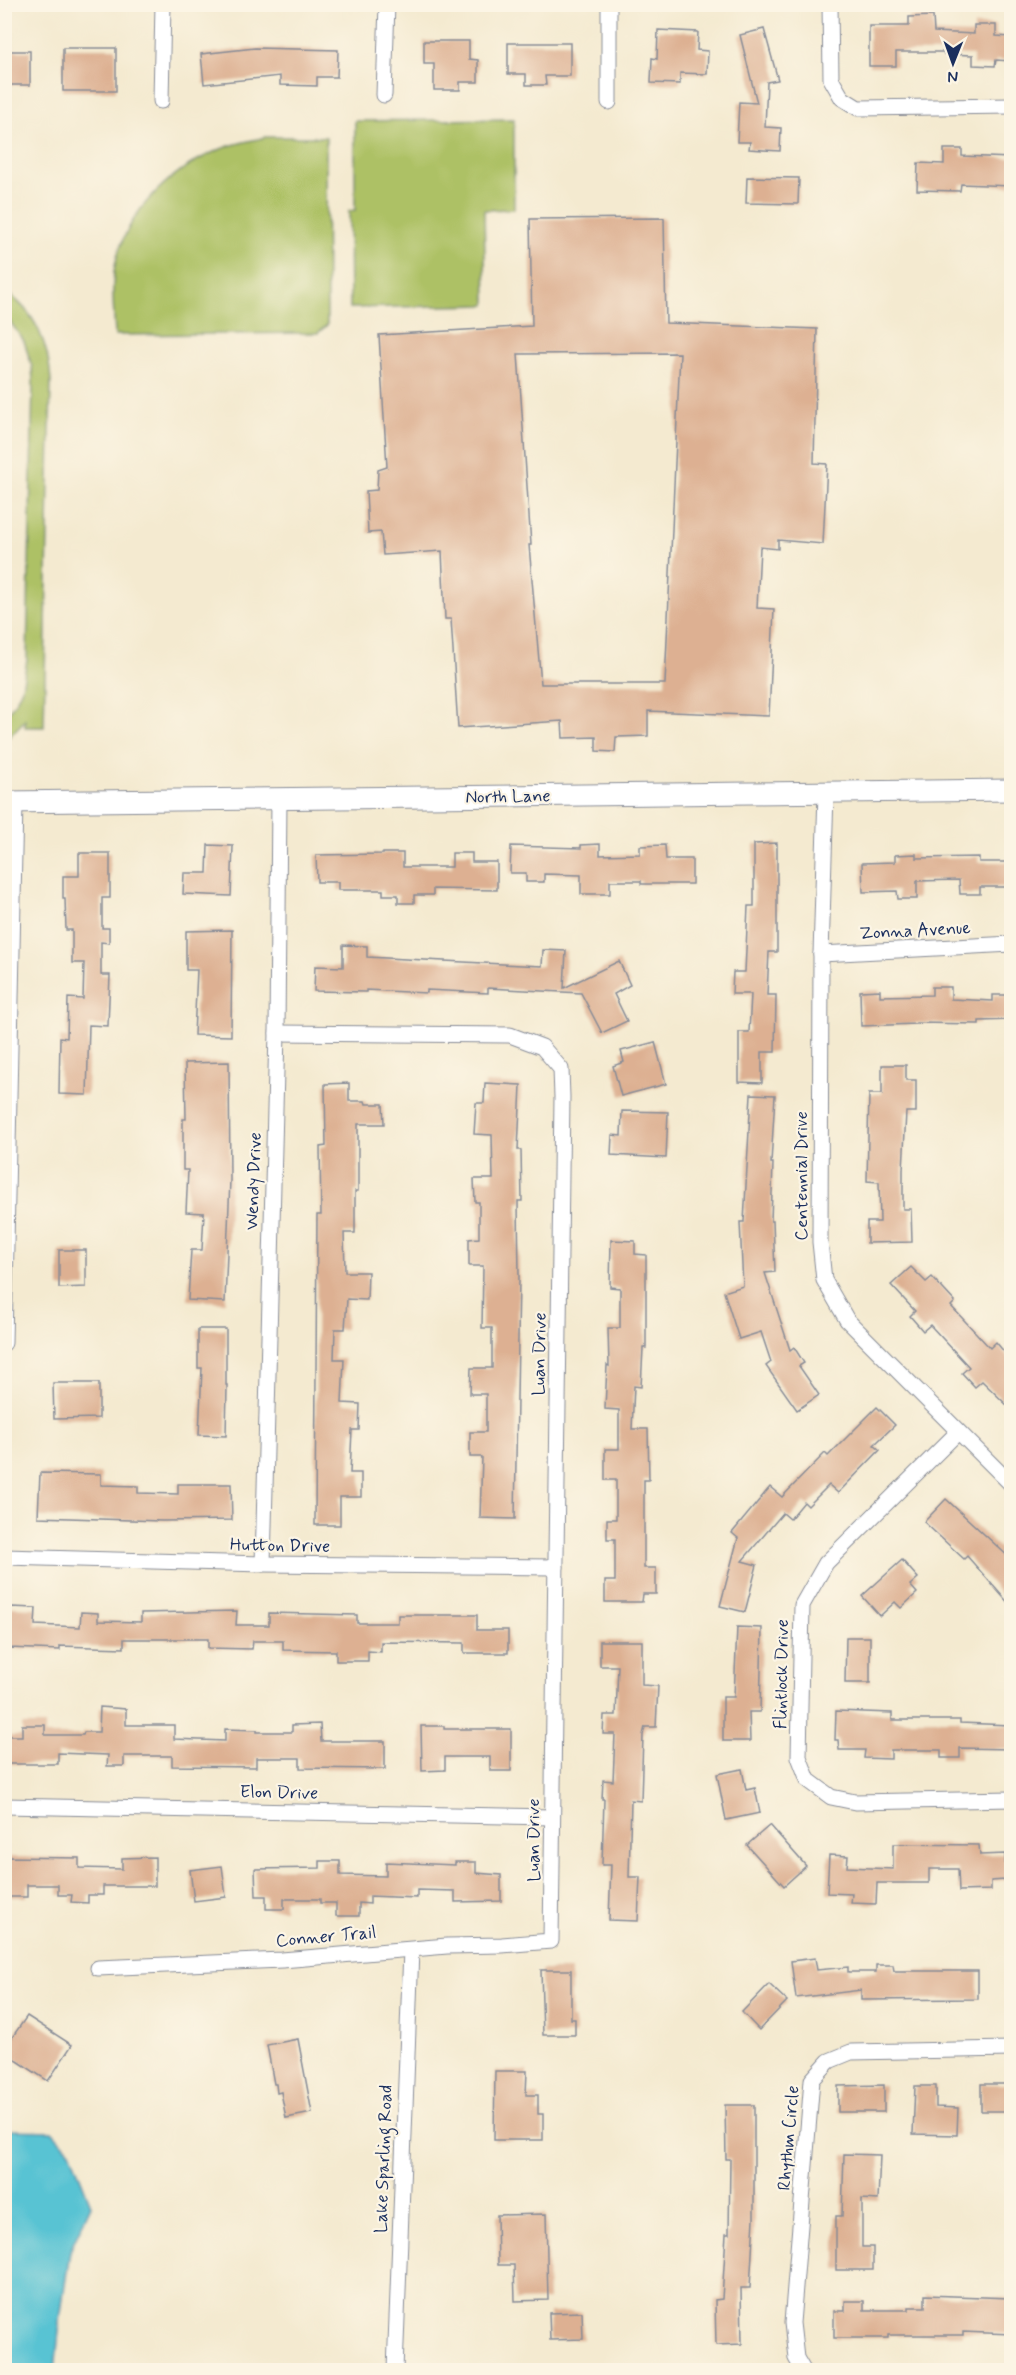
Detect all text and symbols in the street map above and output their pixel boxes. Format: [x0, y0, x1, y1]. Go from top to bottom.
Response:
north arrow [923, 33, 983, 93]
text: N [947, 66, 958, 87]
street label: North Lane [465, 784, 551, 810]
street label: Zonna Avenue [859, 916, 971, 946]
street label: Centennial Drive [790, 1111, 814, 1241]
street label: Wendy Drive [240, 1132, 268, 1230]
street label: Luan Drive [527, 1312, 553, 1396]
street label: Hutton Drive [230, 1533, 330, 1559]
street label: Flintlock Drive [769, 1619, 795, 1729]
street label: Elon Drive [240, 1780, 318, 1806]
street label: Luan Drive [522, 1798, 546, 1882]
street label: Conner Trail [275, 1921, 377, 1953]
street label: Lake Sparling Road [369, 2084, 401, 2234]
street label: Rhythm Circle [772, 2084, 806, 2192]

